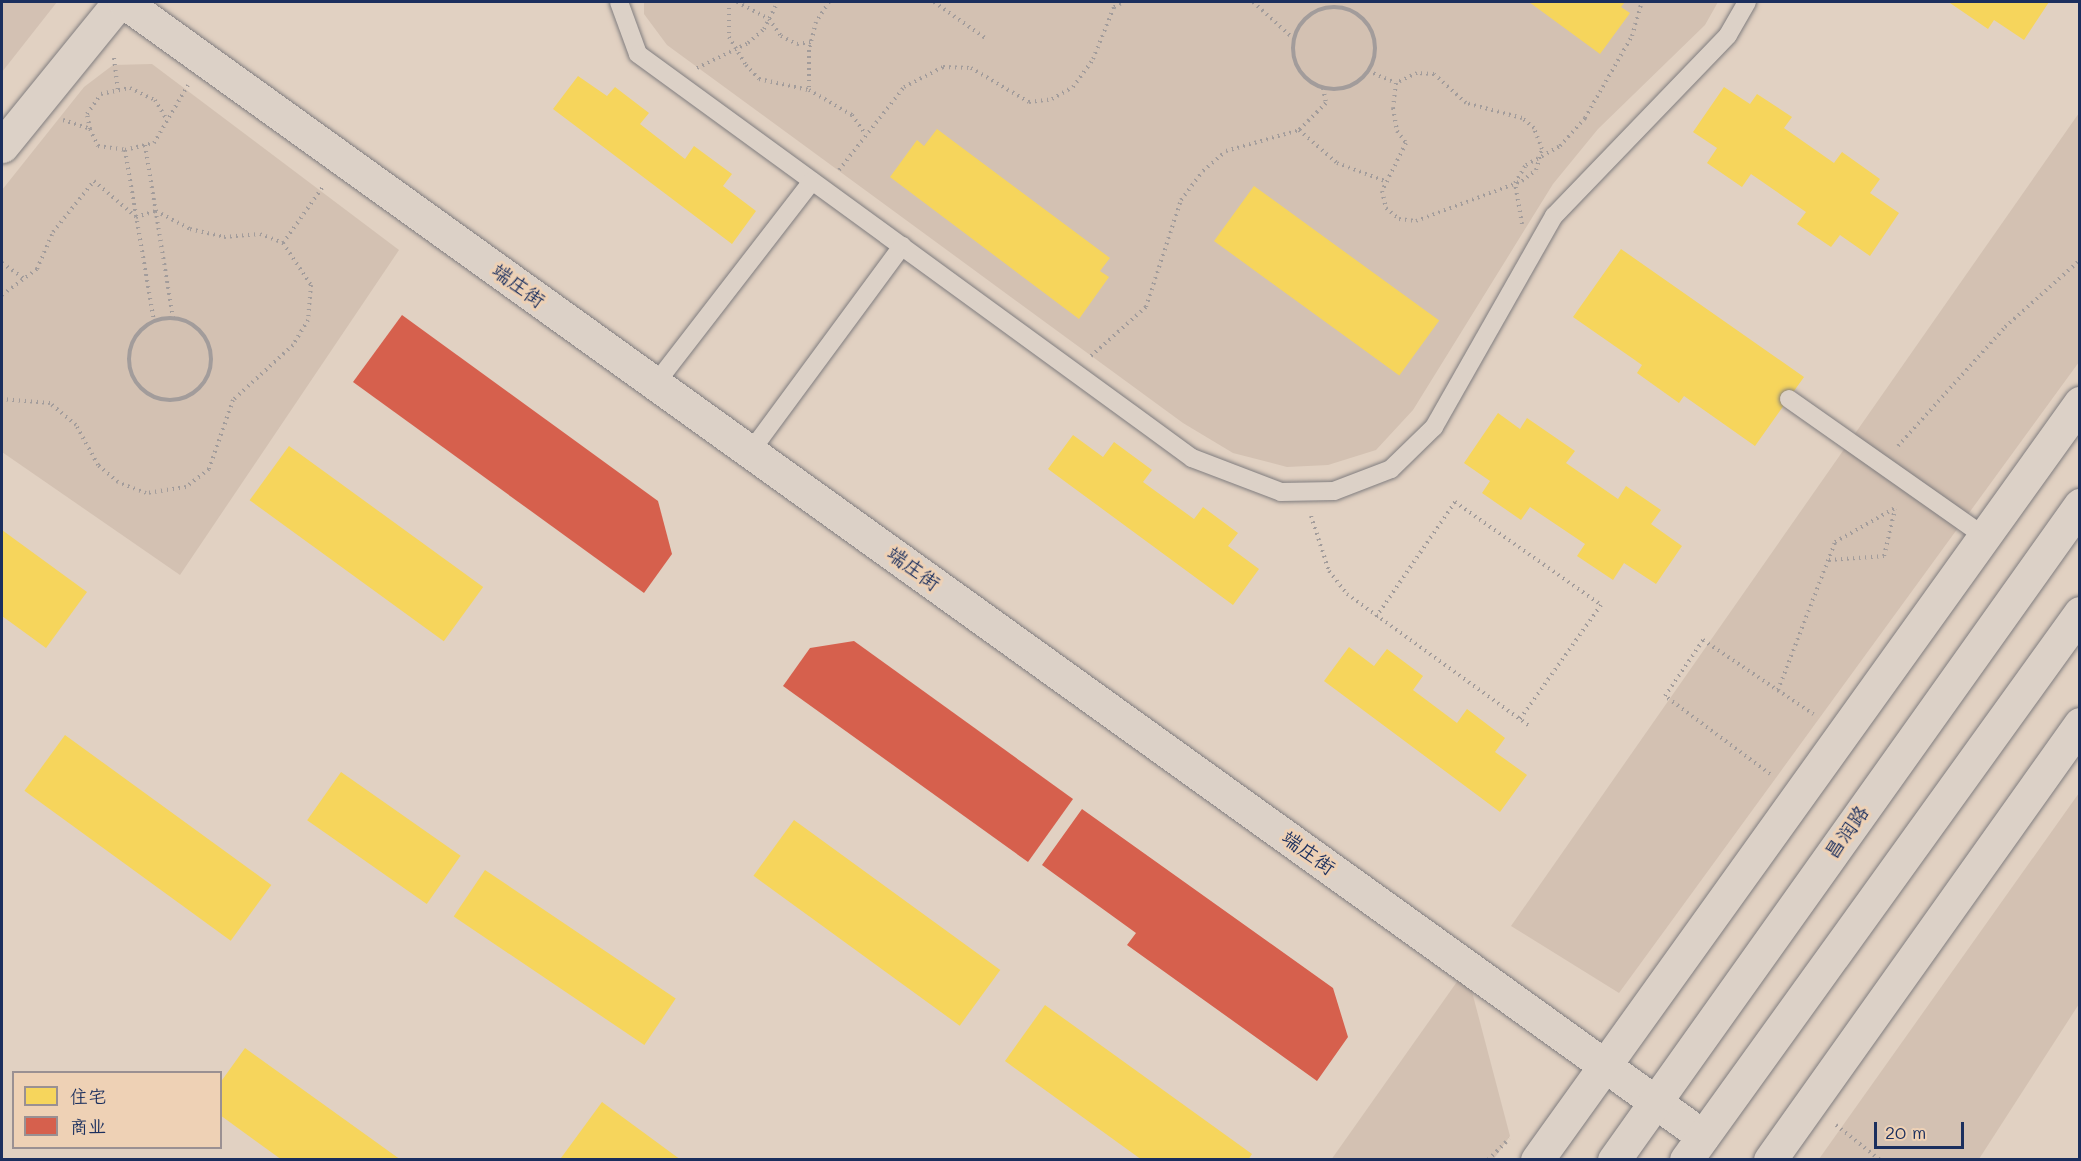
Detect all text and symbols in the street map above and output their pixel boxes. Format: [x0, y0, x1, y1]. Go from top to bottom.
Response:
street label: 端庄街 [488, 258, 550, 312]
street label: 端庄街 [883, 541, 945, 595]
street label: 昌润路 [1819, 801, 1873, 863]
street label: 端庄街 [1278, 825, 1340, 879]
legend [12, 1071, 222, 1149]
text: 住宅 [70, 1084, 106, 1108]
scale bar [1877, 1110, 1967, 1148]
text: 商业 [70, 1114, 106, 1138]
text: 20 m [1885, 1120, 1926, 1144]

